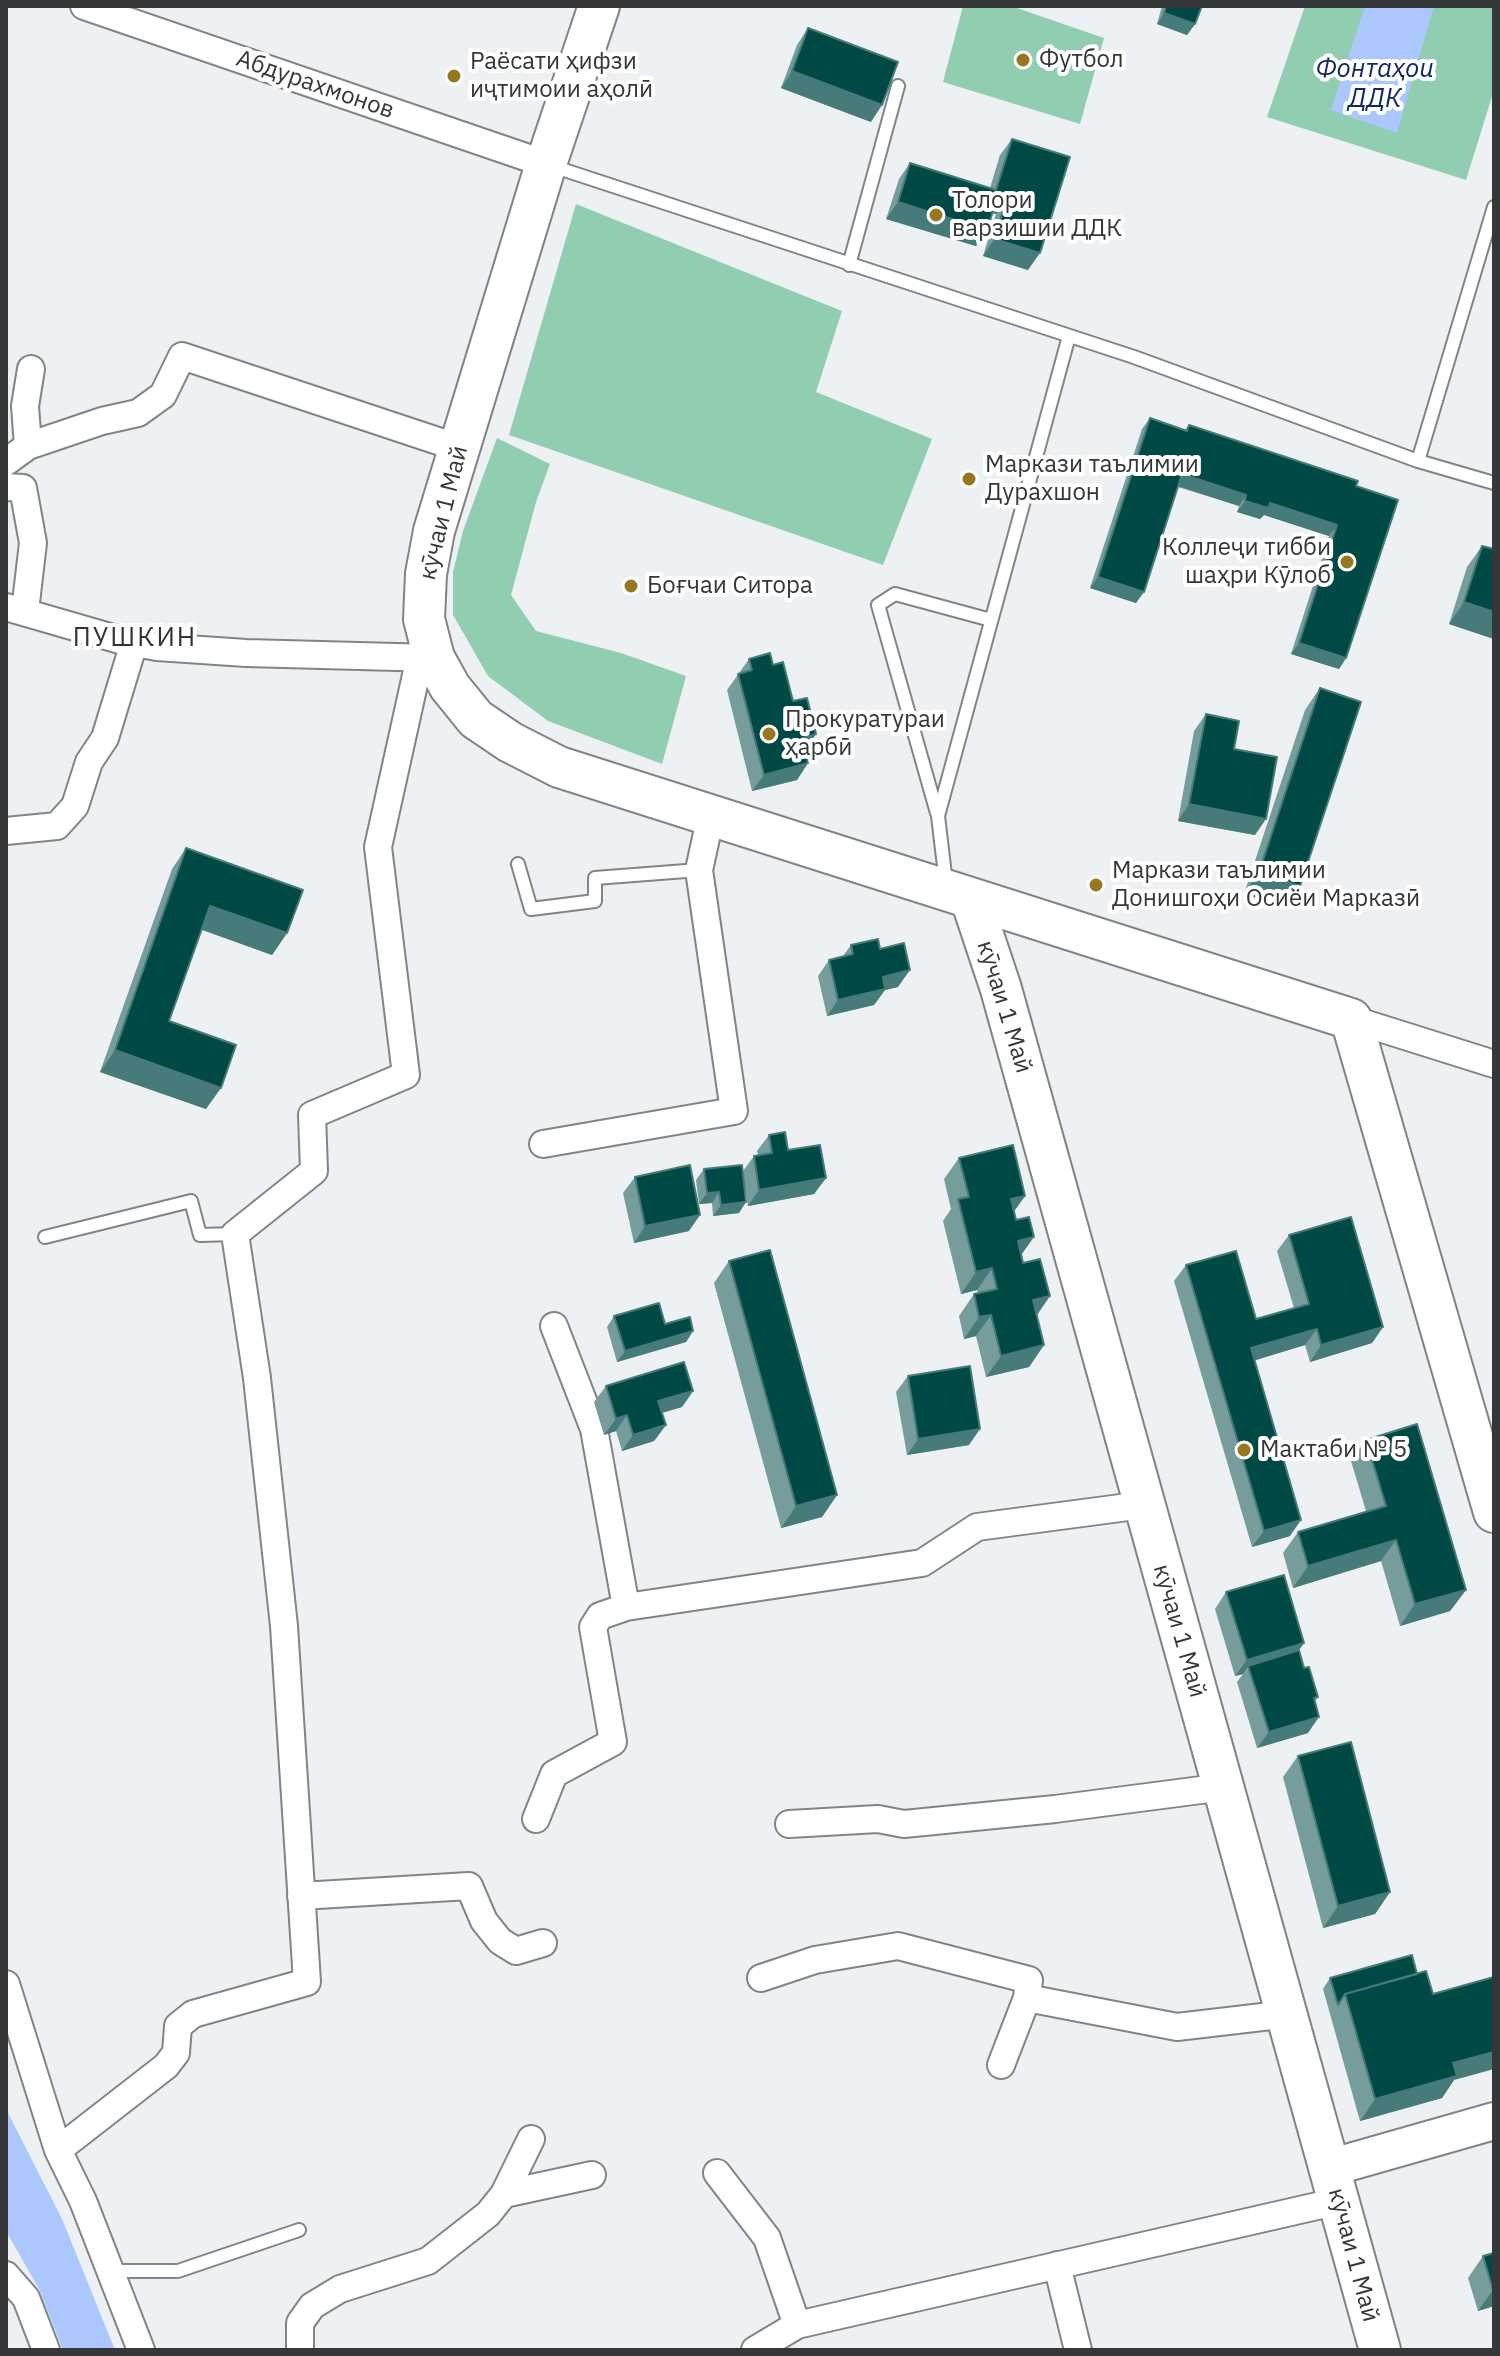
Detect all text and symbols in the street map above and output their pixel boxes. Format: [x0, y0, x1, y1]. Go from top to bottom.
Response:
street label: Абдурахмонов [232, 45, 398, 125]
place label: Футбол [1039, 46, 1124, 74]
place label: Раёсати ҳифзи иҷтимоии аҳолӣ [470, 48, 653, 104]
marker: Футбол [1014, 51, 1032, 69]
water label: Фонтаҳои ДДК [1316, 53, 1434, 114]
marker: Раёсати ҳифзи иҷтимоии аҳолӣ [445, 67, 463, 85]
place label: Толори варзишии ДДК [952, 187, 1122, 243]
marker: Толори варзишии ДДК [927, 206, 945, 224]
street label: кӯчаи 1 Май [413, 443, 475, 583]
place label: Маркази таълимии Дурахшон [985, 451, 1199, 507]
marker: Маркази таълимии Дурахшон [960, 470, 978, 488]
place label: Коллеҷи тибби шаҳри Кӯлоб [1162, 534, 1331, 590]
marker: Коллеҷи тибби шаҳри Кӯлоб [1338, 553, 1356, 571]
place label: Боғчаи Ситора [647, 572, 813, 600]
marker: Боғчаи Ситора [622, 577, 640, 595]
district label: ПУШКИН [73, 622, 197, 654]
place label: Прокуратураи ҳарбӣ [785, 706, 945, 762]
marker: Прокуратураи ҳарбӣ [760, 725, 778, 743]
place label: Маркази таълимии Донишгоҳи Осиёи Марказӣ [1112, 857, 1420, 913]
marker: Маркази таълимии Донишгоҳи Осиёи Марказӣ [1087, 876, 1105, 894]
street label: кӯчаи 1 Май [970, 937, 1038, 1077]
place label: Мактаби № 5 [1260, 1436, 1407, 1464]
marker: Мактаби № 5 [1235, 1441, 1253, 1459]
street label: кӯчаи 1 Май [1146, 1561, 1212, 1701]
street label: кӯчаи 1 Май [1321, 2185, 1385, 2325]

